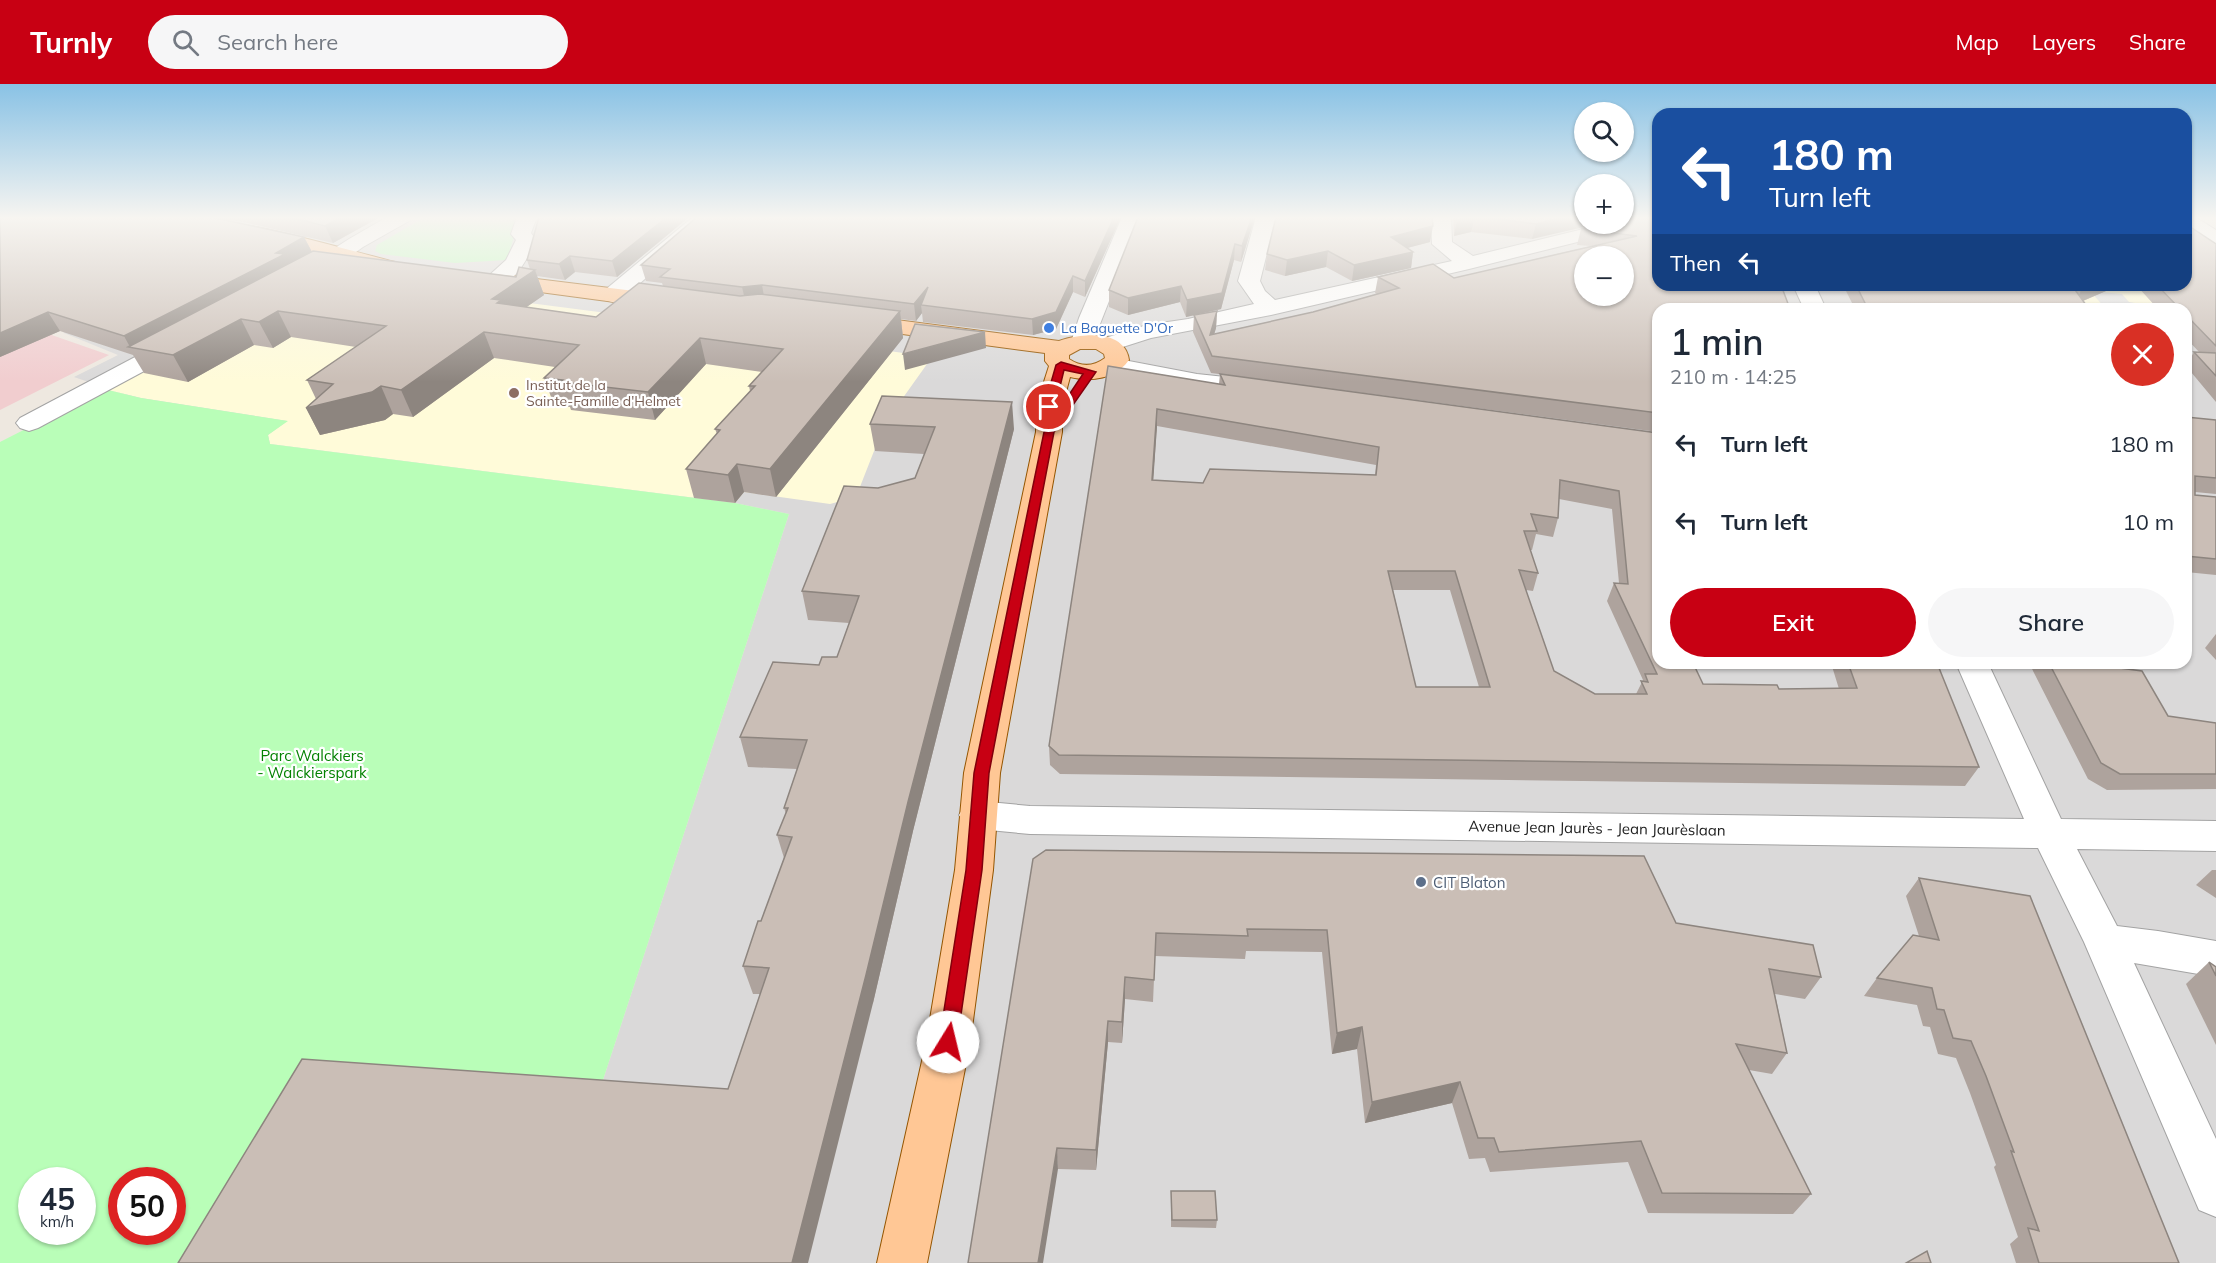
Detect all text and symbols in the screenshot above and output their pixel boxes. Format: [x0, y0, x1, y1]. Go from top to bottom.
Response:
search box [148, 15, 568, 69]
text: Turnly [30, 25, 112, 60]
icon: search [169, 26, 202, 59]
text: Search here [217, 28, 338, 56]
text: Map [1956, 29, 1999, 55]
text: Layers [2032, 29, 2096, 55]
text: Share [2129, 29, 2186, 55]
map controls [1574, 102, 1634, 306]
button: search [1574, 102, 1634, 162]
text: 180 m [1769, 128, 1894, 181]
icon: left [1670, 132, 1748, 210]
button: + [1574, 174, 1634, 234]
text: Turn left [1769, 180, 1871, 214]
button: − [1574, 246, 1634, 306]
icon: left [1733, 246, 1766, 279]
text: Then [1670, 249, 1721, 277]
place label: La Baguette D'Or [1061, 319, 1174, 337]
text: 1 min [1670, 319, 1764, 364]
marker: La Baguette D'Or [1042, 321, 1056, 335]
button: close [2111, 323, 2174, 386]
text: 210 m · 14:25 [1670, 364, 1796, 389]
place label: Institut de la Sainte-Famille d'Helmet [526, 376, 681, 410]
pin [1023, 381, 1074, 432]
marker: Institut de la Sainte-Famille d'Helmet [507, 386, 521, 400]
icon: arrive [1032, 390, 1065, 423]
icon: left [1670, 428, 1703, 461]
text: Turn left [1721, 430, 1808, 458]
text: 180 m [2109, 430, 2174, 458]
icon: left [1670, 506, 1703, 539]
text: Turn left [1721, 508, 1808, 536]
text: 10 m [2123, 508, 2174, 536]
button: Exit [1670, 588, 1916, 657]
button: Share [1928, 588, 2174, 657]
park label: Parc Walckiers - Walckierspark [257, 746, 367, 782]
street label: Avenue Jean Jaurès - Jean Jaurèslaan [1468, 816, 1726, 840]
place label: CIT Blaton [1433, 873, 1505, 892]
marker: CIT Blaton [1414, 875, 1428, 889]
position arrow [916, 1010, 980, 1074]
speed limit sign: 50 [108, 1167, 186, 1245]
text: 45 [39, 1180, 75, 1218]
text: km/h [40, 1212, 74, 1231]

